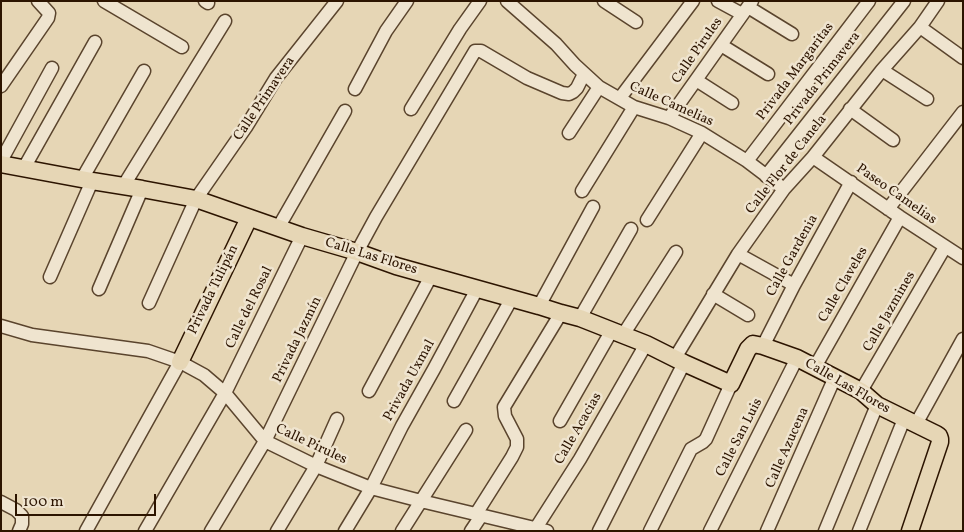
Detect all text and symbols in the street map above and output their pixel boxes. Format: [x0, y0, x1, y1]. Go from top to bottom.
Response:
street label: Calle Pirules [669, 15, 727, 87]
street label: Privada Margaritas [754, 20, 838, 124]
street label: Privada Primavera [781, 29, 865, 129]
street label: Calle Primavera [231, 54, 299, 144]
street label: Calle Camelias [626, 79, 716, 131]
street label: Calle Flor de Canela [743, 112, 831, 218]
street label: Paseo Camelias [852, 161, 940, 229]
street label: Calle Gardenia [764, 212, 822, 300]
street label: Calle Las Flores [323, 235, 419, 279]
street label: Privada Tulipán [185, 243, 243, 337]
street label: Calle Claveles [816, 244, 872, 326]
street label: Calle del Rosal [223, 264, 277, 352]
street label: Calle Jazmines [860, 269, 920, 355]
street label: Privada Jazmín [270, 294, 326, 386]
street label: Privada Uxmal [381, 337, 439, 425]
street label: Calle Las Flores [801, 356, 893, 418]
street label: Calle Acacias [552, 390, 606, 468]
street label: Calle San Luis [713, 396, 767, 480]
street label: Calle Azucena [763, 405, 813, 491]
street label: Calle Pirules [273, 421, 349, 469]
scale bar [18, 484, 159, 516]
text: 100 m [23, 492, 63, 513]

